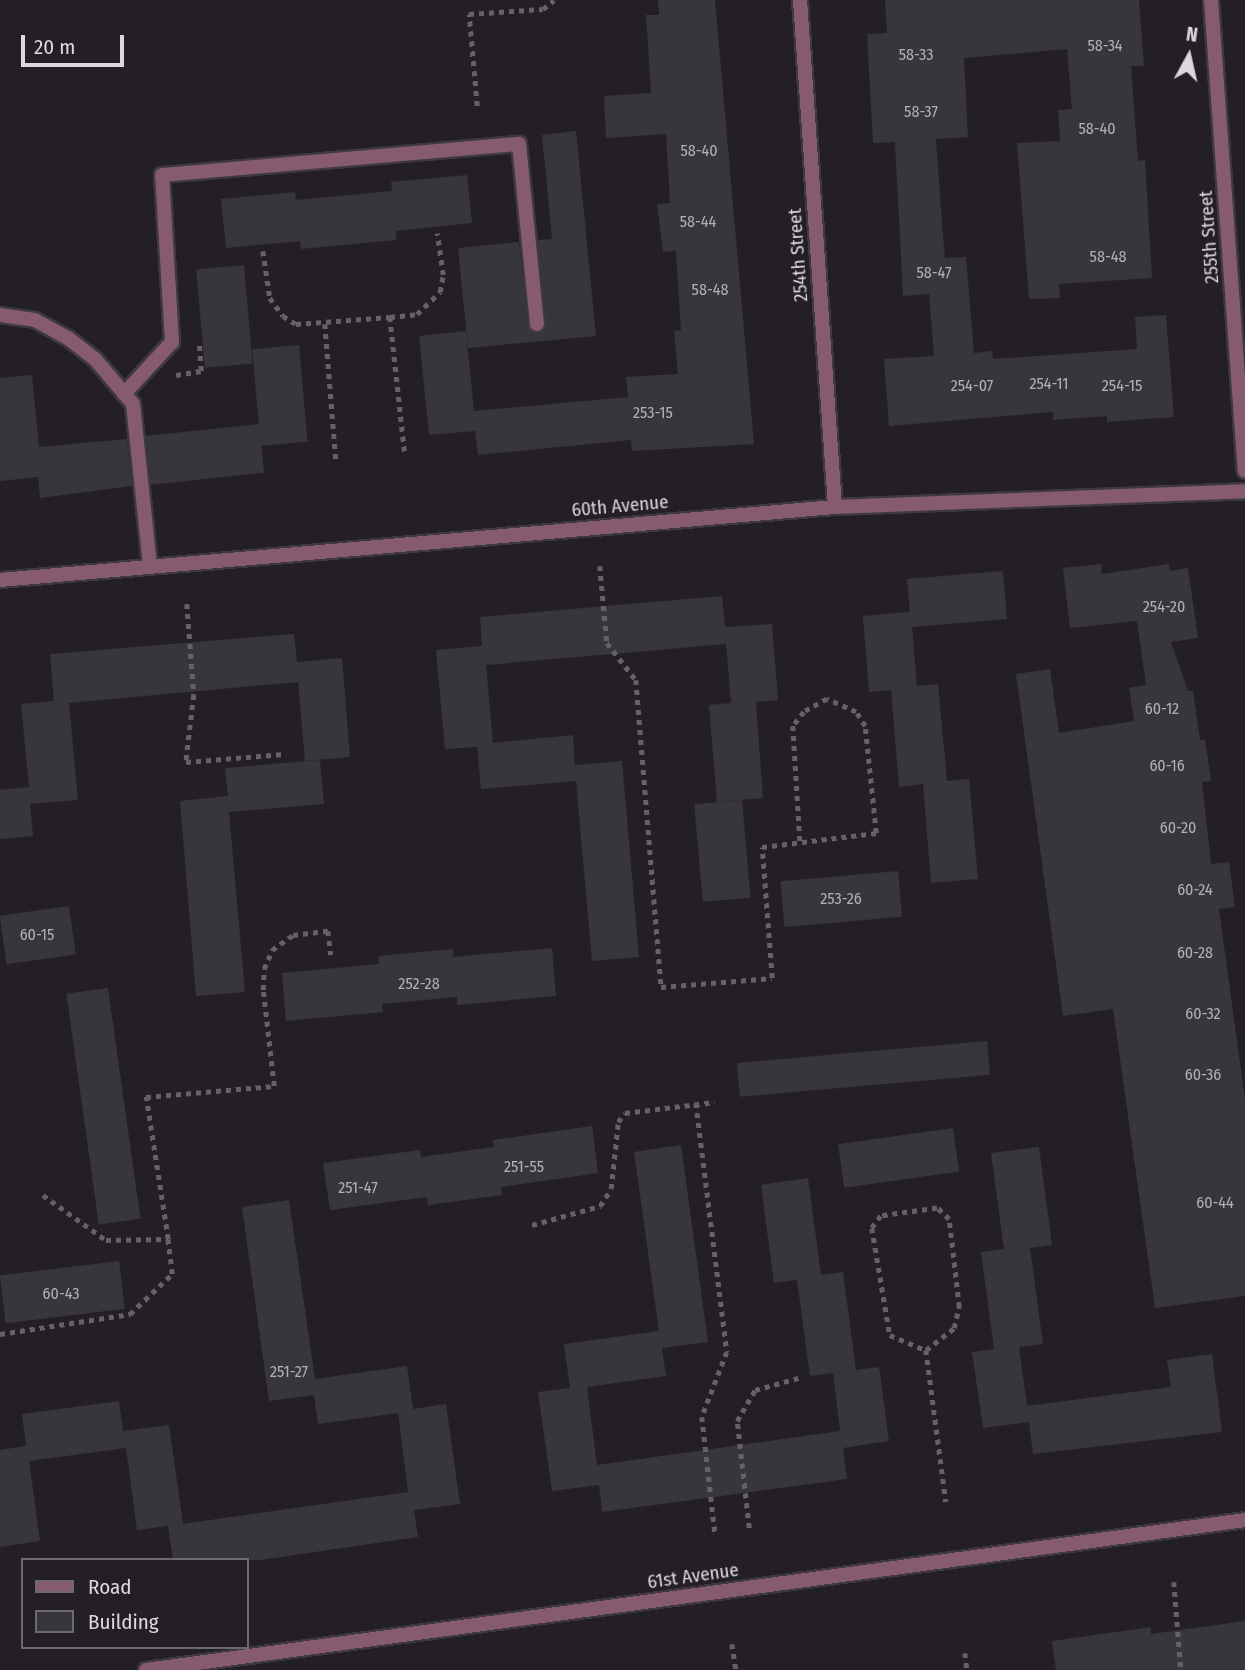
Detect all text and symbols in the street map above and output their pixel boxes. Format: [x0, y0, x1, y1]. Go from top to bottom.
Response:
scale bar [24, 21, 128, 65]
north arrow [1154, 21, 1224, 91]
text: N [1185, 23, 1199, 47]
text: 20 m [34, 34, 75, 60]
house number: 58-34 [1087, 36, 1123, 56]
house number: 58-33 [899, 45, 933, 65]
house number: 58-37 [904, 102, 938, 122]
house number: 58-40 [1078, 119, 1116, 139]
house number: 58-40 [680, 141, 718, 161]
street label: 255th Street [1194, 190, 1224, 284]
street label: 254th Street [783, 207, 813, 303]
house number: 58-44 [680, 212, 716, 232]
house number: 58-48 [1090, 247, 1126, 267]
house number: 58-47 [916, 263, 952, 283]
house number: 58-48 [692, 280, 728, 300]
house number: 254-11 [1029, 374, 1069, 394]
house number: 254-07 [951, 376, 993, 396]
house number: 254-15 [1102, 376, 1142, 396]
house number: 253-15 [633, 403, 673, 423]
street label: 60th Avenue [571, 490, 669, 522]
house number: 254-20 [1143, 597, 1185, 617]
house number: 60-12 [1145, 699, 1179, 719]
house number: 60-16 [1149, 756, 1185, 776]
house number: 60-20 [1160, 818, 1196, 838]
house number: 60-24 [1177, 880, 1213, 900]
house number: 253-26 [820, 889, 862, 909]
house number: 60-15 [20, 925, 54, 945]
house number: 60-28 [1177, 943, 1213, 963]
house number: 252-28 [398, 974, 440, 994]
house number: 60-32 [1185, 1004, 1221, 1024]
house number: 60-36 [1185, 1065, 1221, 1085]
house number: 251-55 [504, 1157, 544, 1177]
house number: 251-47 [338, 1178, 378, 1198]
house number: 60-44 [1196, 1193, 1234, 1213]
house number: 60-43 [43, 1284, 79, 1304]
house number: 251-27 [270, 1362, 308, 1382]
legend [21, 1558, 248, 1649]
street label: 61st Avenue [646, 1558, 740, 1594]
text: Road [88, 1574, 132, 1600]
text: Building [88, 1609, 159, 1635]

